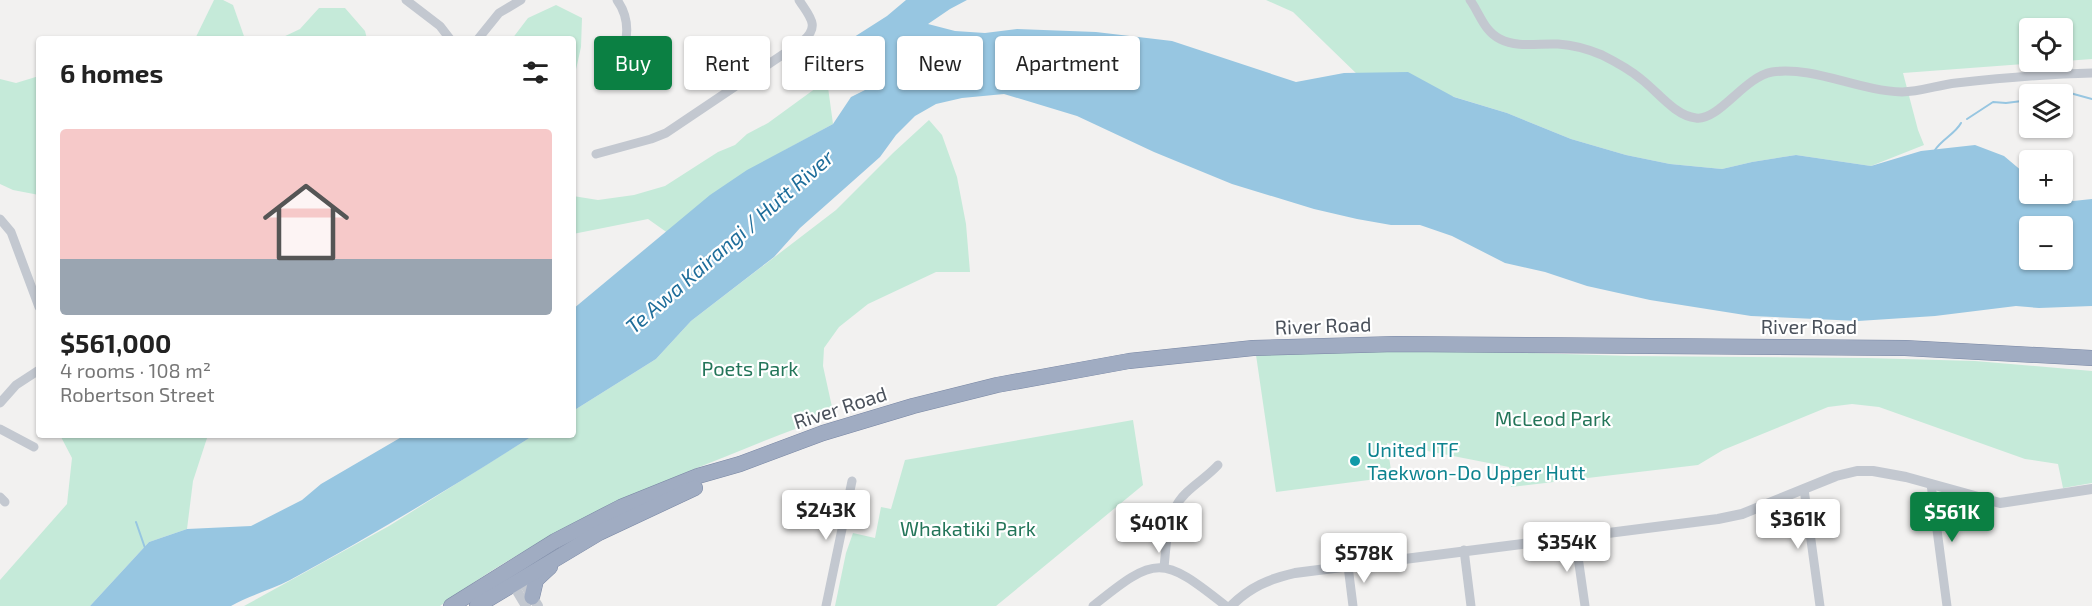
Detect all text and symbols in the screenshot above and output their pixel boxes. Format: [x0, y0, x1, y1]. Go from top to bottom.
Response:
map controls [2019, 18, 2073, 270]
button: locate [2019, 18, 2073, 72]
chip: Buy [594, 36, 672, 90]
chip: Rent [684, 36, 770, 90]
chip: Filters [782, 36, 885, 90]
chip: New [897, 36, 983, 90]
chip: Apartment [995, 36, 1140, 90]
icon: filters [519, 56, 552, 89]
text: 6 homes [60, 57, 163, 88]
button: layers [2019, 84, 2073, 138]
water label: Te Awa Kairangi / Hutt River [620, 144, 838, 338]
button: + [2019, 150, 2073, 204]
icon: home [252, 168, 360, 276]
button: − [2019, 216, 2073, 270]
street label: River Road [1274, 311, 1372, 339]
street label: River Road [1761, 314, 1857, 338]
text: $561,000 [60, 327, 172, 358]
park label: Poets Park [702, 356, 798, 380]
text: 4 rooms · 108 m² [60, 358, 211, 382]
street label: River Road [790, 381, 890, 433]
text: Robertson Street [60, 382, 215, 406]
park label: McLeod Park [1495, 406, 1611, 430]
place label: United ITF Taekwon-Do Upper Hutt [1367, 437, 1586, 484]
marker: United ITF Taekwon-Do Upper Hutt [1348, 454, 1362, 468]
pin: $243K [784, 490, 868, 541]
pin: $561K [1910, 492, 1994, 543]
text: $243K [796, 497, 856, 521]
pin: $361K [1756, 499, 1840, 550]
text: $561K [1924, 499, 1980, 523]
pin: $401K [1117, 503, 1201, 554]
text: $361K [1770, 506, 1826, 530]
text: $401K [1130, 510, 1188, 534]
park label: Whakatiki Park [900, 516, 1036, 540]
pin: $354K [1525, 522, 1609, 573]
text: $354K [1537, 529, 1597, 553]
pin: $578K [1322, 533, 1406, 584]
text: $578K [1335, 540, 1393, 564]

